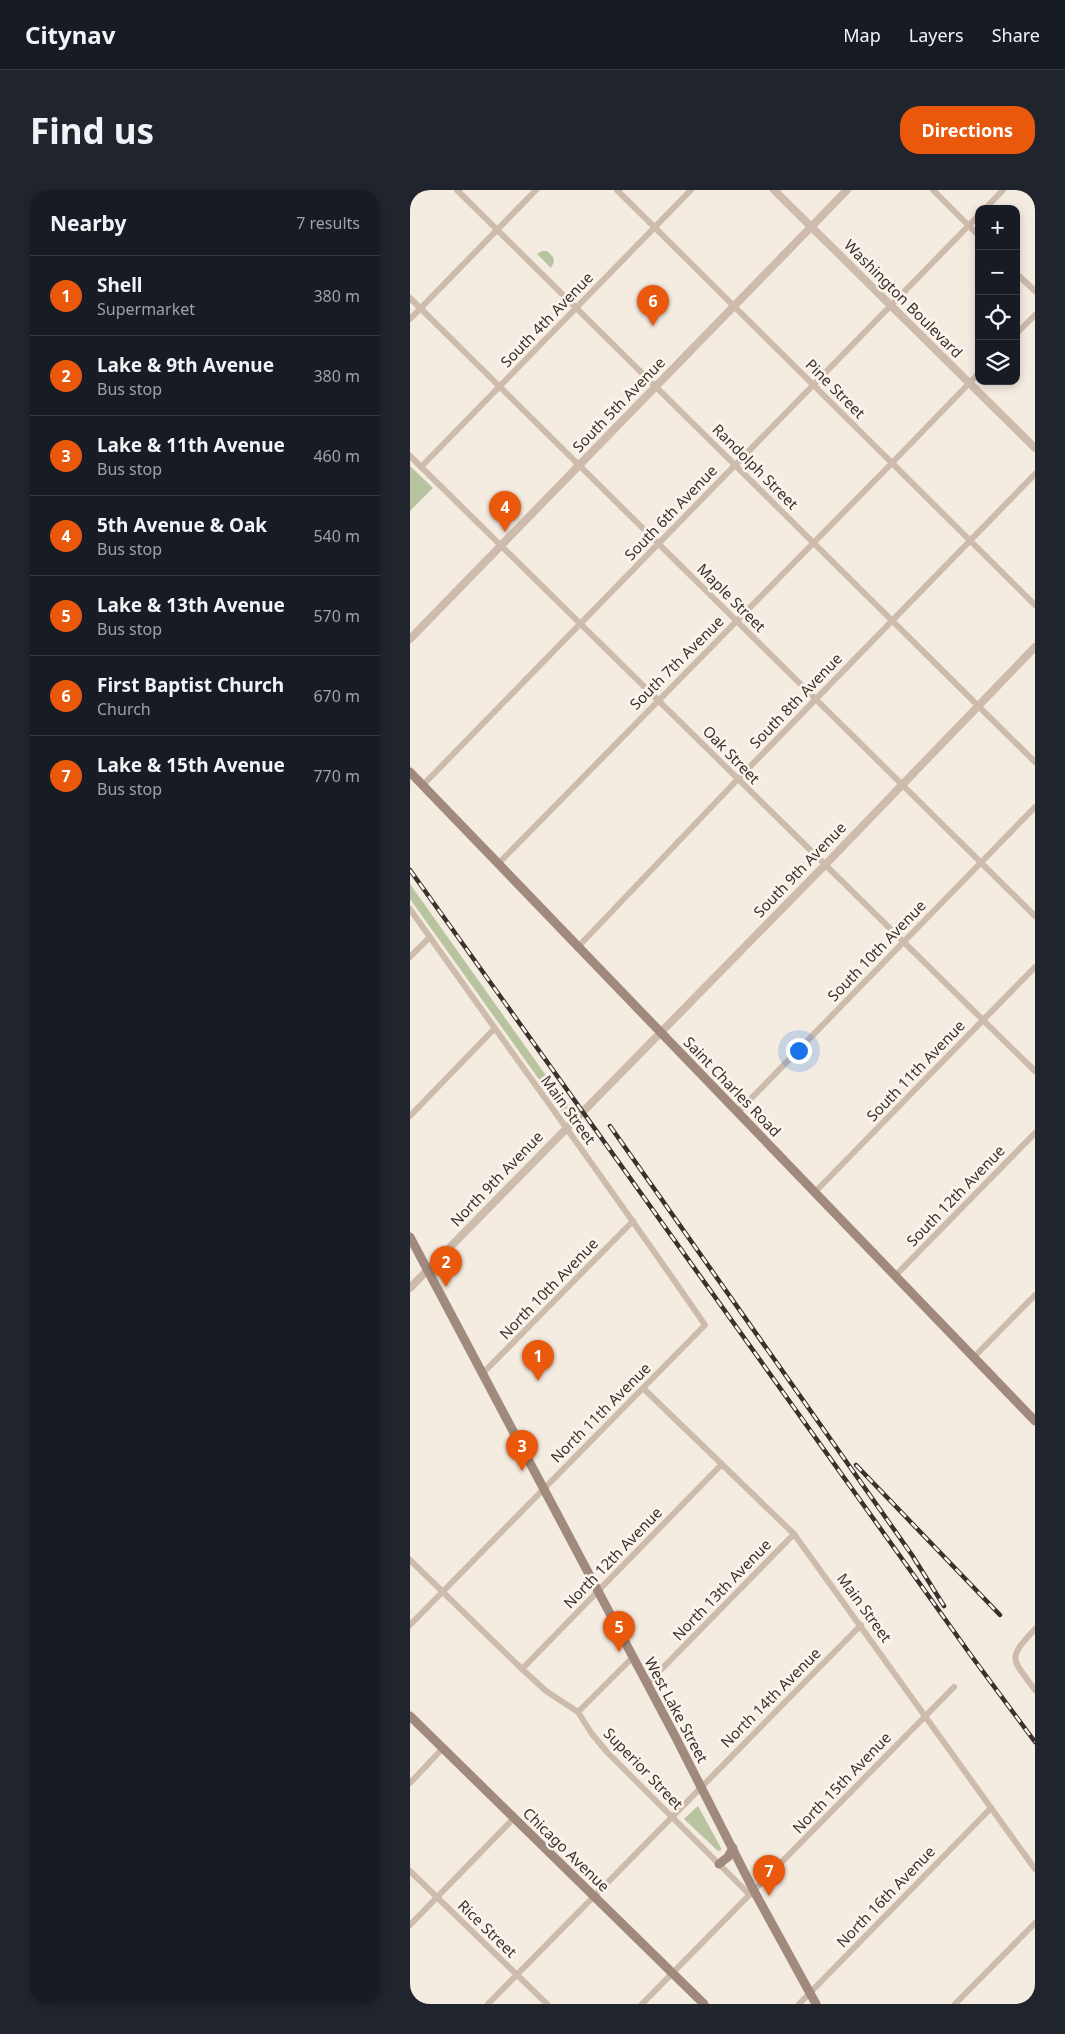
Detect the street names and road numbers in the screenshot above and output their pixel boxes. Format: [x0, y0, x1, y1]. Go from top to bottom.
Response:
street label: Washington Boulevard [840, 235, 967, 362]
street label: South 4th Avenue [496, 267, 597, 371]
street label: South 5th Avenue [568, 352, 669, 456]
street label: Pine Street [802, 354, 870, 423]
street label: Randolph Street [709, 419, 803, 514]
street label: South 6th Avenue [620, 460, 721, 564]
street label: Maple Street [693, 559, 771, 636]
street label: South 7th Avenue [625, 611, 728, 714]
street label: South 8th Avenue [745, 648, 846, 752]
street label: Oak Street [699, 721, 765, 788]
street label: South 9th Avenue [749, 817, 850, 921]
street label: South 10th Avenue [823, 895, 930, 1005]
street label: South 11th Avenue [862, 1015, 969, 1125]
street label: Saint Charles Road [680, 1032, 786, 1141]
street label: Main Street [537, 1071, 601, 1148]
street label: North 9th Avenue [446, 1126, 547, 1230]
street label: South 12th Avenue [902, 1140, 1009, 1250]
street label: North 10th Avenue [495, 1233, 602, 1343]
street label: North 11th Avenue [546, 1358, 655, 1467]
street label: North 12th Avenue [559, 1502, 666, 1612]
street label: North 13th Avenue [668, 1534, 775, 1644]
street label: Main Street [833, 1569, 897, 1646]
street label: North 14th Avenue [716, 1643, 825, 1752]
street label: West Lake Street [641, 1653, 713, 1766]
street label: Superior Street [600, 1723, 688, 1814]
street label: North 15th Avenue [788, 1727, 895, 1837]
street label: Chicago Avenue [519, 1803, 614, 1896]
street label: North 16th Avenue [832, 1841, 939, 1951]
street label: Rice Street [454, 1895, 522, 1962]

